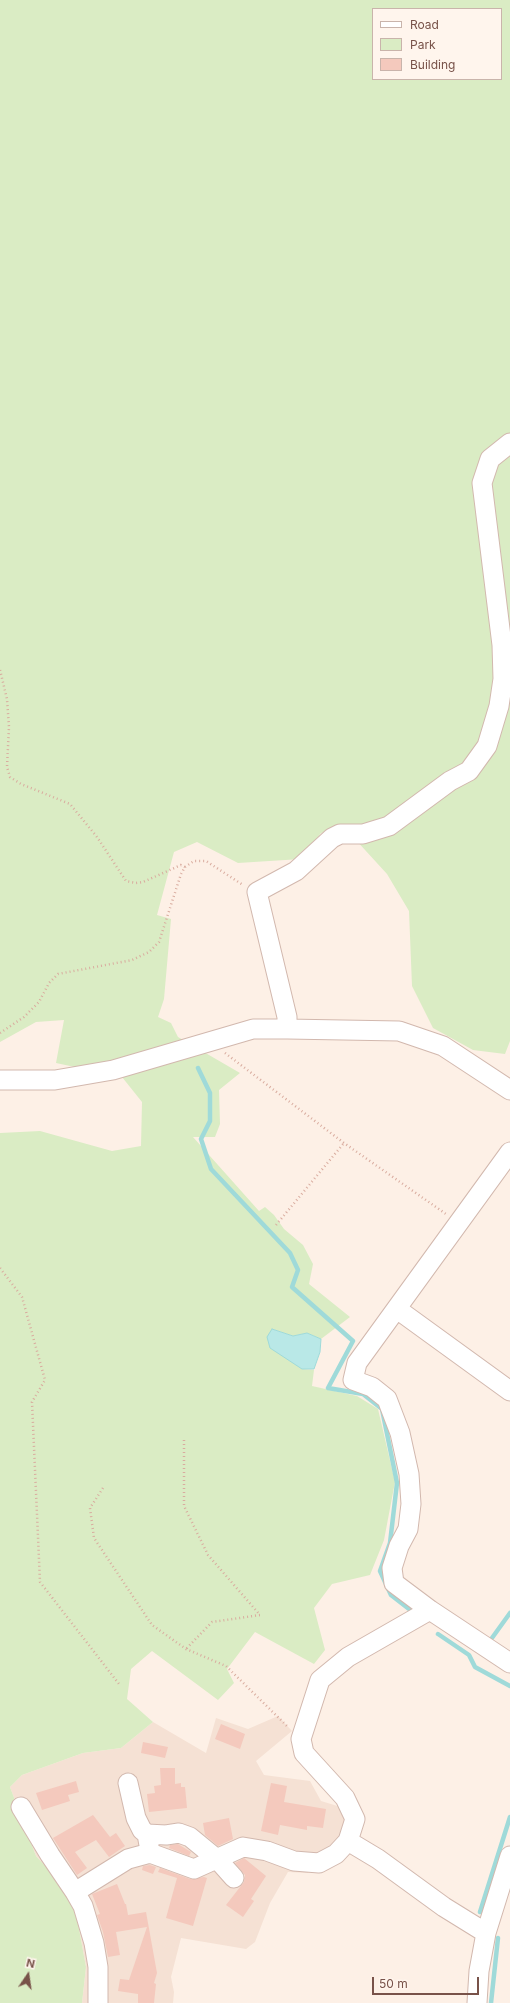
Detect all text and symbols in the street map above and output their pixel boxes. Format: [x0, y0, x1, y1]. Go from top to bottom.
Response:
legend [372, 8, 502, 80]
text: Road [410, 17, 439, 32]
text: Park [410, 37, 436, 52]
text: Building [410, 57, 455, 72]
north arrow [8, 1955, 48, 1995]
text: N [25, 1956, 36, 1971]
scale bar [374, 1969, 481, 1995]
text: 50 m [379, 1976, 408, 1991]

